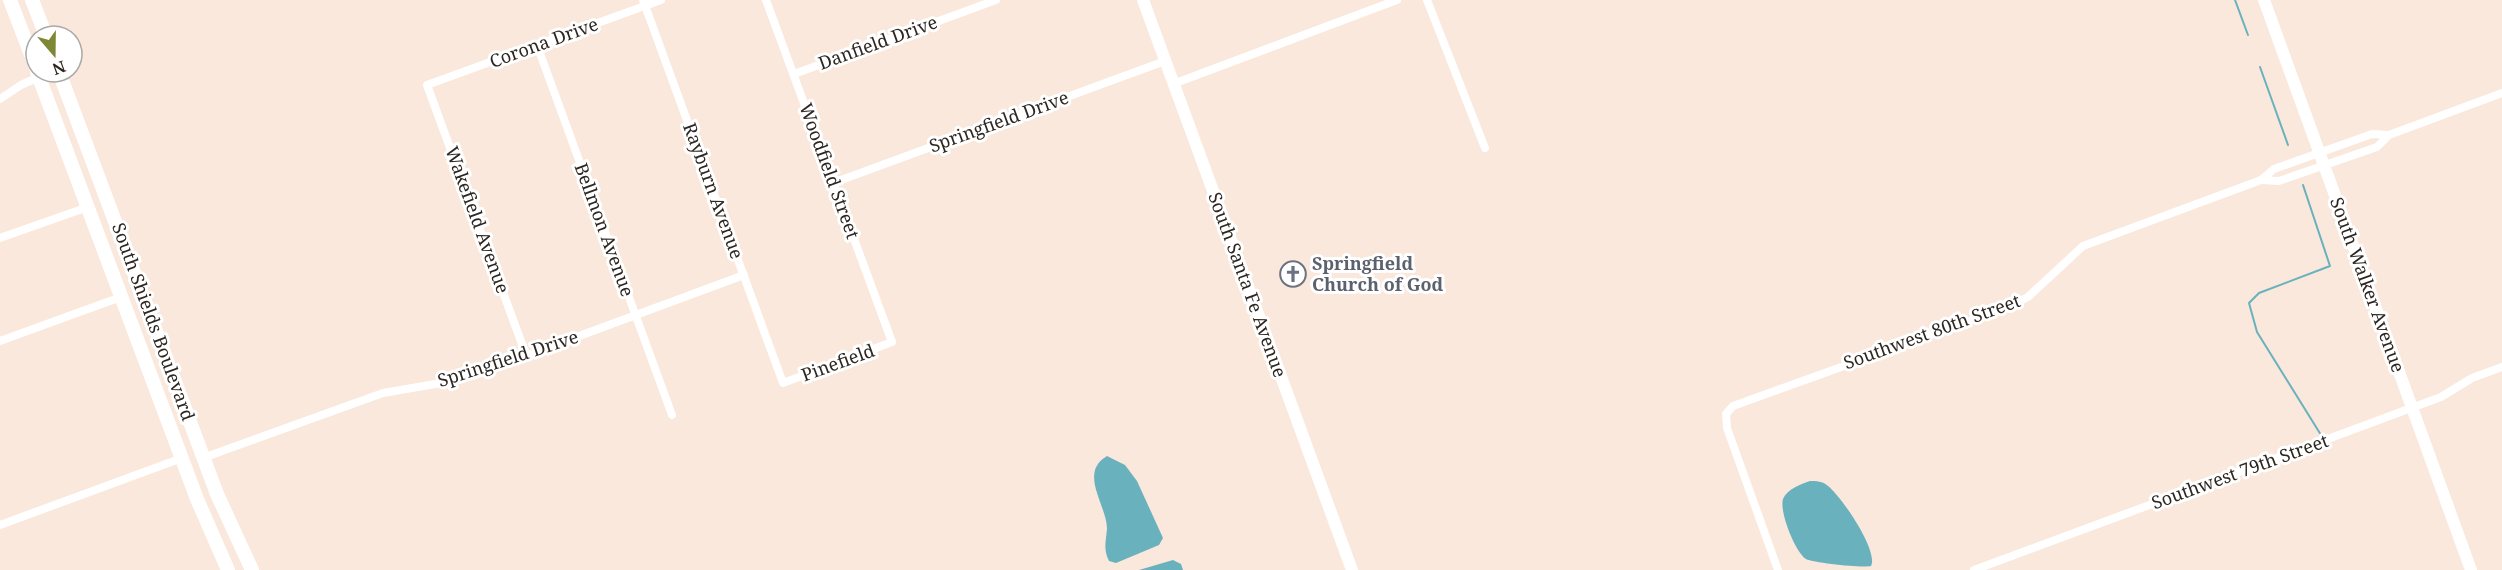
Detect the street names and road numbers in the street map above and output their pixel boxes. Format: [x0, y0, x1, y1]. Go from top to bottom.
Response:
street label: Danfield Drive [815, 9, 941, 75]
street label: Corona Drive [486, 11, 601, 73]
street label: Springfield Drive [926, 85, 1072, 157]
street label: Woodfield Street [794, 100, 866, 242]
street label: Rayburn Avenue [678, 119, 750, 262]
street label: Wakefield Avenue [440, 143, 516, 296]
street label: Bellmon Avenue [570, 159, 640, 300]
street label: South Santa Fe Avenue [1203, 189, 1293, 381]
street label: South Walker Avenue [2325, 194, 2411, 376]
street label: South Shields Boulevard [107, 219, 201, 424]
street label: Southwest 80th Street [1840, 288, 2023, 374]
street label: Springfield Drive [434, 324, 581, 392]
street label: Pinefield [798, 338, 878, 386]
street label: Southwest 79th Street [2148, 428, 2331, 514]

